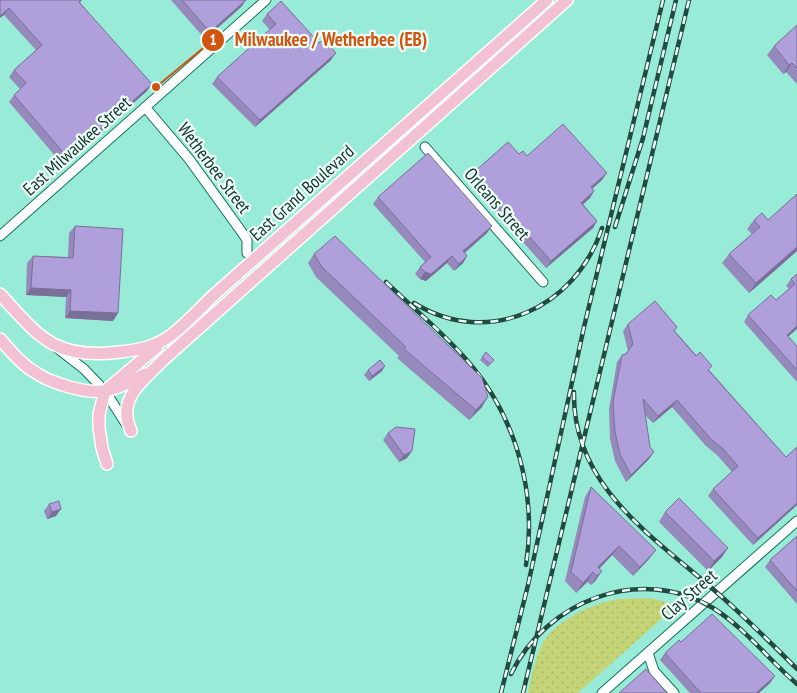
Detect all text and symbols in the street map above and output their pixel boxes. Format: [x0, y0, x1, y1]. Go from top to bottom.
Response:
callout: Milwaukee / Wetherbee (EB) [200, 23, 438, 57]
text: Milwaukee / Wetherbee (EB) [235, 27, 427, 51]
text: 1 [209, 30, 217, 49]
street label: East Milwaukee Street [18, 91, 136, 200]
street label: Wetherbee Street [173, 118, 256, 218]
street label: East Grand Boulevard [245, 140, 359, 246]
street label: Orleans Street [460, 163, 535, 245]
street label: Clay Street [656, 564, 722, 625]

